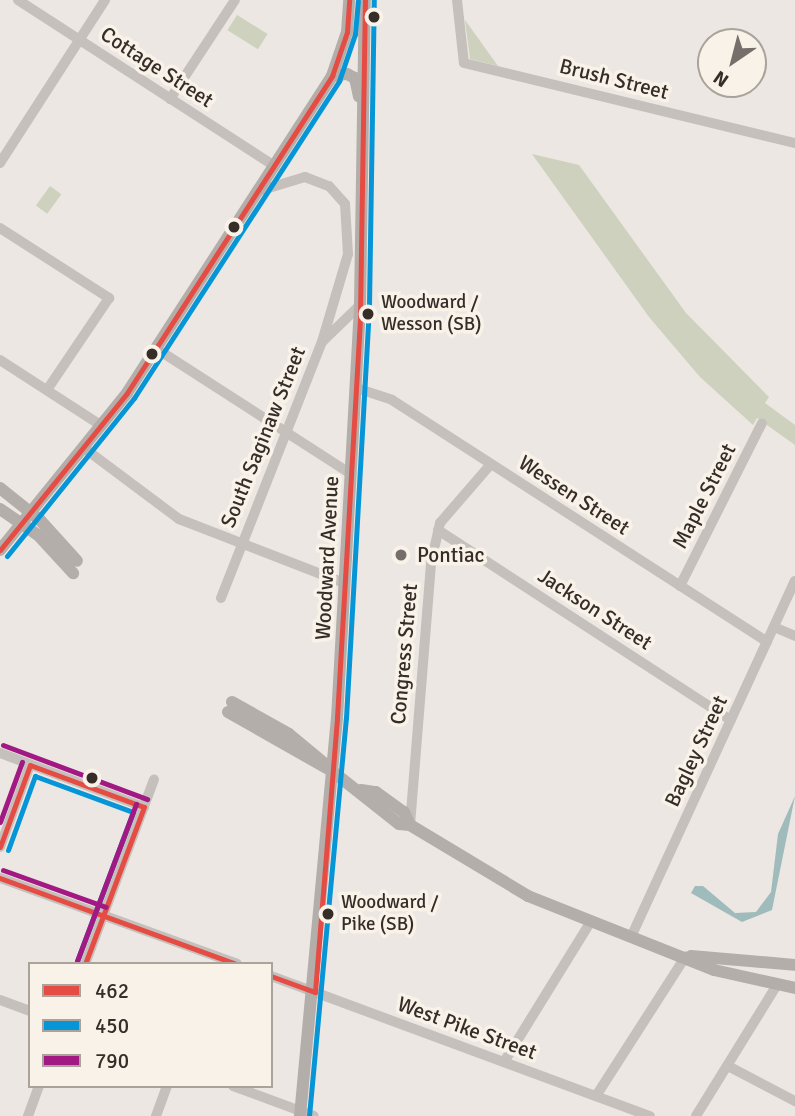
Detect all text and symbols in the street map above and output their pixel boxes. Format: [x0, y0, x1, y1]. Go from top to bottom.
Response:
unlabelled marker [367, 10, 381, 24]
street label: Cottage Street [96, 21, 218, 113]
north arrow [697, 28, 767, 98]
street label: Brush Street [557, 53, 671, 105]
text: N [709, 65, 733, 92]
unlabelled marker [227, 220, 241, 234]
place label: Woodward / Wesson (SB) [381, 292, 482, 336]
marker: Woodward / Wesson (SB) [361, 307, 375, 321]
street label: South Saginaw Street [215, 343, 311, 531]
unlabelled marker [145, 347, 159, 361]
street label: Maple Street [667, 439, 741, 553]
street label: Wessen Street [514, 450, 634, 540]
street label: Woodward Avenue [310, 475, 344, 641]
place label: Pontiac [417, 542, 484, 568]
marker: Pontiac [391, 545, 411, 565]
street label: Jackson Street [533, 563, 657, 655]
street label: Congress Street [385, 582, 423, 726]
street label: Bagley Street [659, 691, 733, 811]
unlabelled marker [85, 771, 99, 785]
place label: Woodward / Pike (SB) [341, 892, 438, 936]
marker: Woodward / Pike (SB) [321, 907, 335, 921]
legend [28, 962, 273, 1088]
text: 462 [95, 978, 129, 1004]
street label: West Pike Street [394, 991, 540, 1065]
text: 450 [95, 1013, 129, 1039]
text: 790 [95, 1048, 129, 1074]

